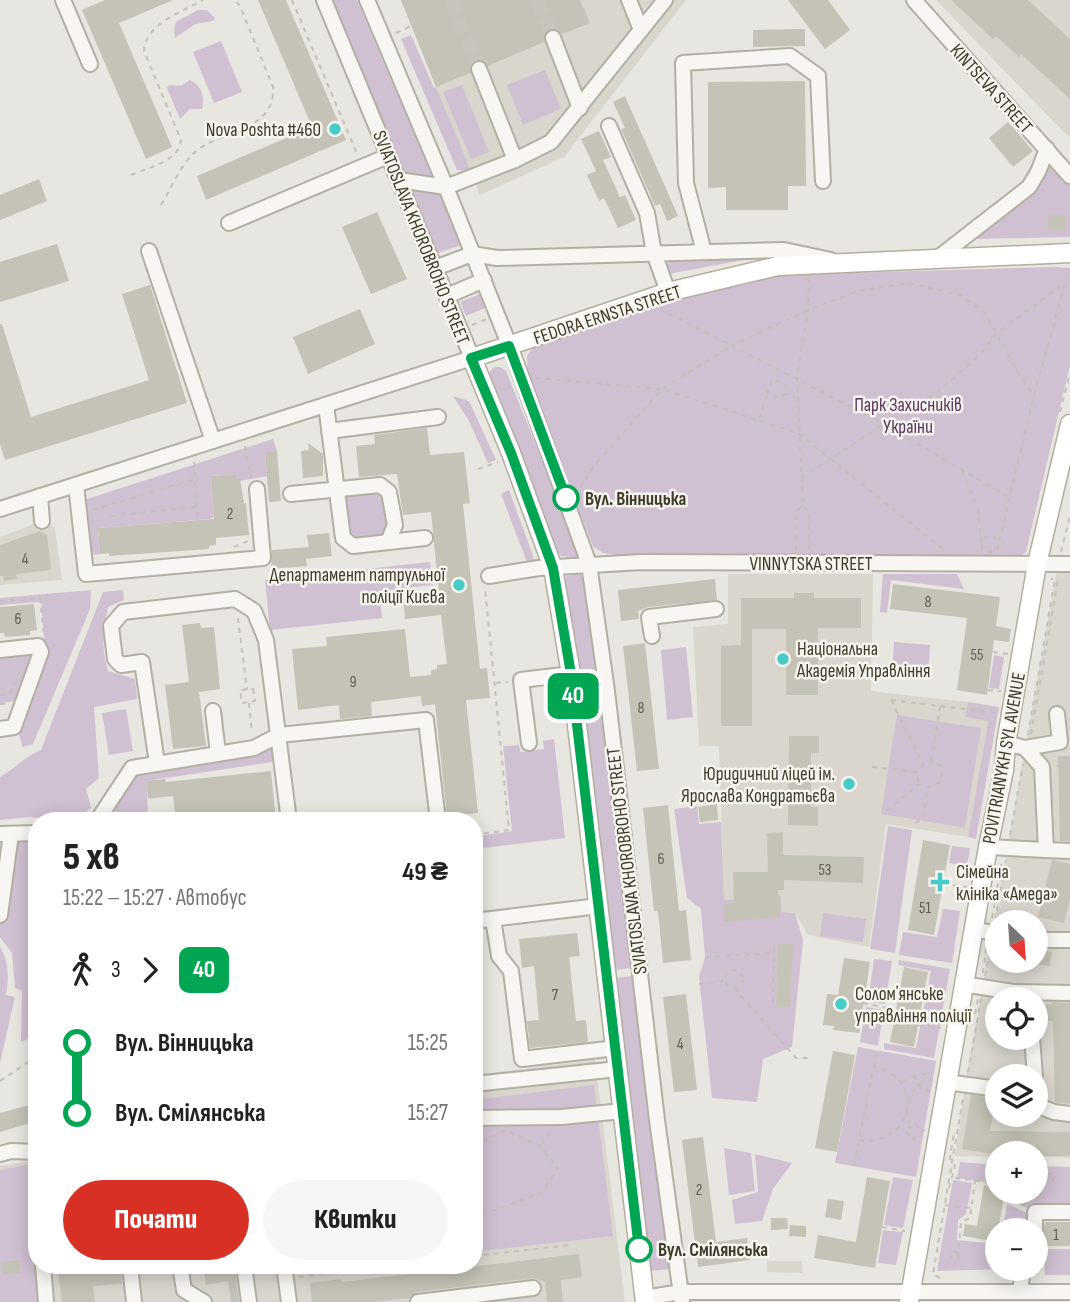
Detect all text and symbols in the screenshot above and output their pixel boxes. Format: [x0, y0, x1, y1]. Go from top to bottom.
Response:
street label: KINTSEVA STREET [945, 39, 1037, 139]
place label: Nova Poshta #460 [206, 119, 321, 142]
marker: Nova Poshta #460 [327, 121, 343, 137]
street label: SVIATOSLAVA KHOROBROHO STREET [367, 127, 474, 348]
street label: FEDORA ERNSTA STREET [531, 281, 685, 350]
park label: Парк Захисників України [854, 394, 962, 439]
marker: Вул. Вінницька [553, 485, 579, 511]
place label: Вул. Вінницька [585, 488, 686, 511]
house number: 2 [227, 505, 233, 524]
house number: 4 [22, 550, 29, 569]
street label: VINNYTSKA STREET [749, 553, 873, 576]
place label: Департамент патрульної поліції Києва [269, 564, 445, 609]
marker: Департамент патрульної поліції Києва [451, 577, 467, 593]
house number: 8 [924, 593, 932, 612]
house number: 6 [14, 610, 22, 629]
place label: Національна Академія Управління [796, 638, 931, 683]
house number: 55 [971, 646, 983, 665]
marker: Національна Академія Управління [775, 651, 791, 667]
street label: POVITRIANYKH SYL AVENUE [978, 671, 1031, 846]
house number: 9 [349, 673, 357, 692]
line badge: 40 [542, 673, 604, 719]
text: 40 [562, 681, 584, 710]
house number: 8 [637, 699, 645, 718]
street label: SVIATOSLAVA KHOROBROHO STREET [602, 746, 653, 976]
place label: Юридичний ліцей ім. Ярослава Кондратьєва [681, 763, 835, 808]
marker: Юридичний ліцей ім. Ярослава Кондратьєва [841, 776, 857, 792]
text: 5 хв [63, 835, 120, 880]
house number: 6 [657, 850, 665, 869]
text: 49 ₴ [402, 857, 448, 888]
house number: 53 [818, 861, 832, 880]
place label: Сімейна клініка «Амеда» [956, 861, 1058, 906]
marker: Сімейна клініка «Амеда» [930, 872, 950, 892]
text: 15:22 – 15:27 · Автобус [63, 884, 247, 912]
house number: 51 [919, 899, 931, 918]
north arrow [985, 910, 1048, 973]
map controls [985, 910, 1048, 1281]
icon: walk [63, 951, 101, 989]
icon: forward [131, 951, 169, 989]
text: 40 [193, 955, 215, 984]
text: 3 [111, 956, 121, 984]
place label: Соломʼянське управління поліції [855, 983, 972, 1028]
house number: 7 [552, 986, 559, 1005]
button: locate [985, 987, 1048, 1050]
marker: Соломʼянське управління поліції [833, 996, 849, 1012]
text: Вул. Вінницька [115, 1028, 254, 1059]
text: 15:25 [408, 1029, 448, 1057]
house number: 4 [677, 1035, 684, 1054]
button: layers [985, 1064, 1048, 1127]
text: Вул. Смілянська [115, 1098, 266, 1129]
text: 15:27 [408, 1099, 448, 1127]
button: + [985, 1141, 1048, 1204]
button: Почати [63, 1180, 249, 1260]
button: Квитки [263, 1180, 448, 1260]
house number: 2 [696, 1181, 702, 1200]
button: − [985, 1218, 1048, 1281]
house number: 1 [1053, 1226, 1059, 1245]
marker: Вул. Смілянська [626, 1236, 652, 1262]
place label: Вул. Смілянська [658, 1239, 768, 1262]

